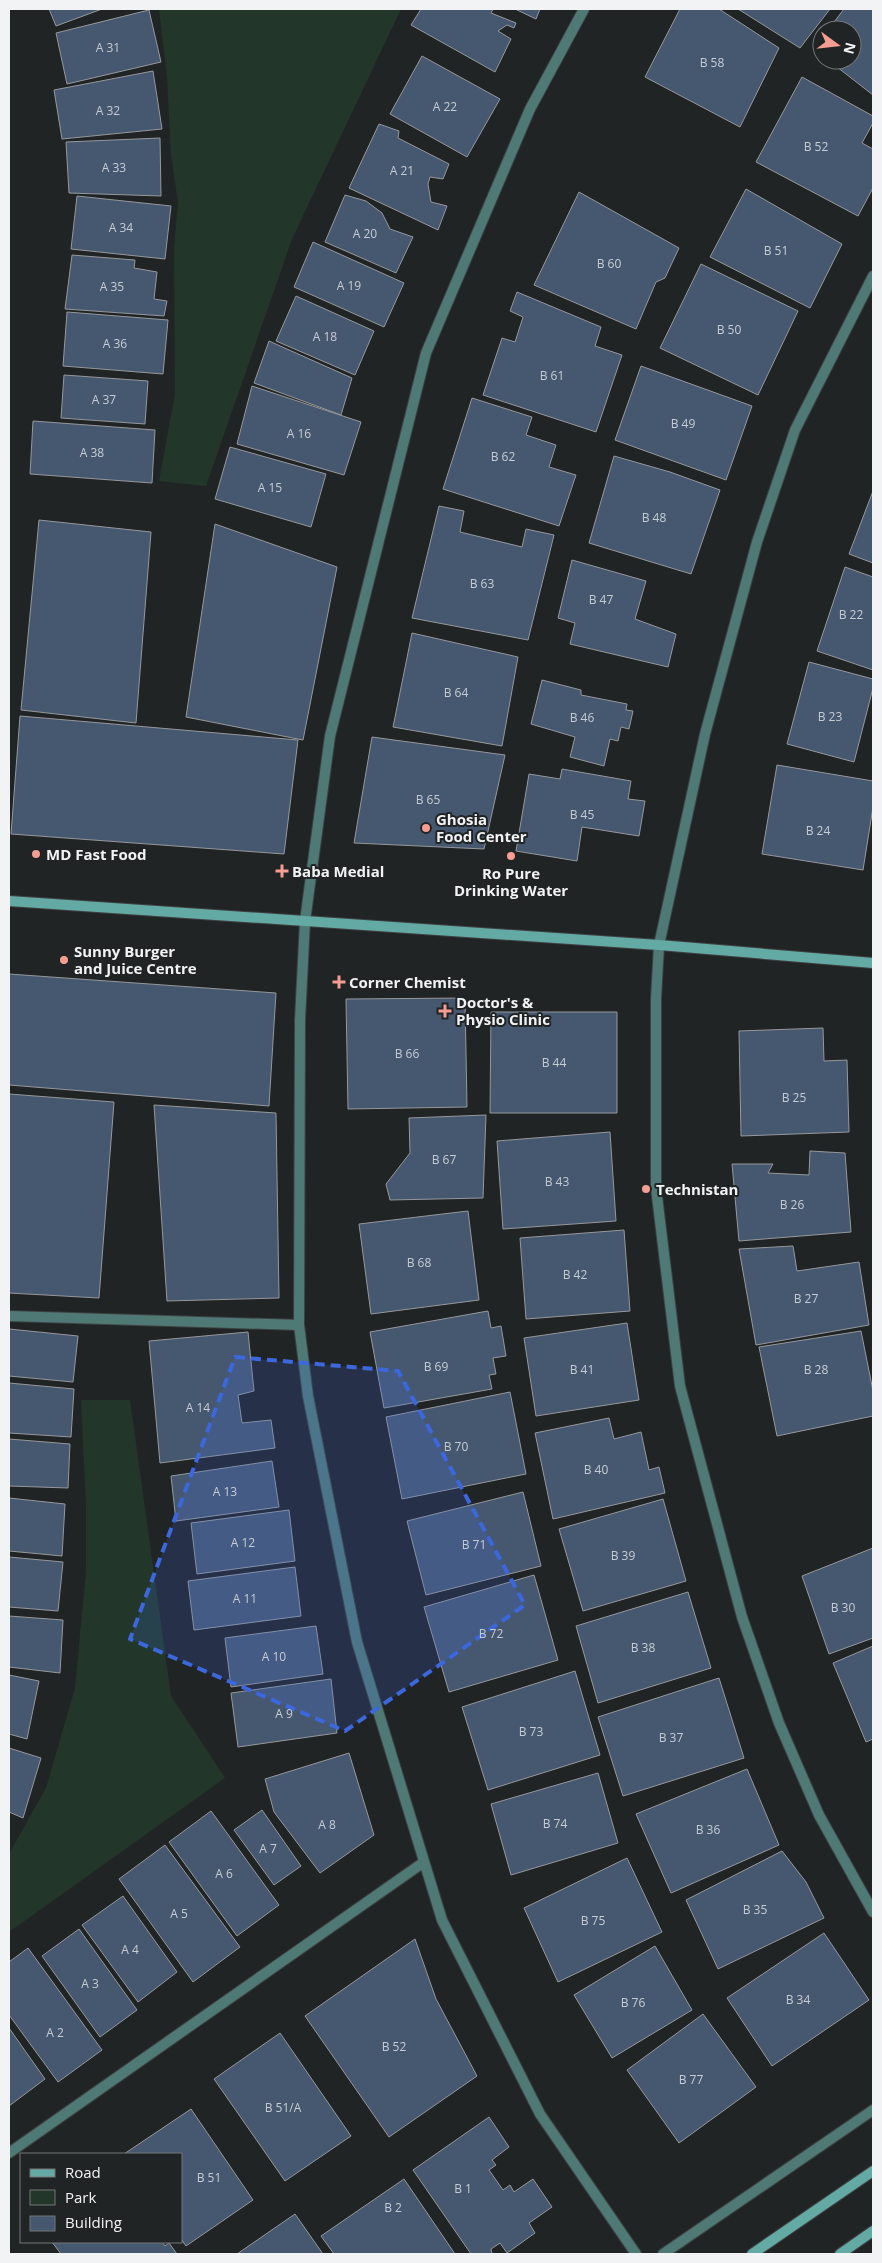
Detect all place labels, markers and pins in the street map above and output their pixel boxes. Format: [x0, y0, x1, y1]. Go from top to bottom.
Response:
place label: Ghosia Food Center [436, 809, 527, 846]
marker: Ghosia Food Center [420, 822, 432, 834]
place label: MD Fast Food [46, 844, 147, 864]
marker: MD Fast Food [30, 848, 42, 860]
marker: Ro Pure Drinking Water [505, 850, 517, 862]
place label: Baba Medial [292, 861, 384, 881]
place label: Ro Pure Drinking Water [454, 863, 568, 900]
marker: Baba Medial [276, 865, 288, 877]
place label: Sunny Burger and Juice Centre [74, 941, 197, 978]
marker: Sunny Burger and Juice Centre [58, 954, 70, 966]
place label: Corner Chemist [349, 972, 466, 992]
marker: Corner Chemist [333, 976, 345, 988]
place label: Doctor's & Physio Clinic [456, 992, 550, 1029]
marker: Doctor's & Physio Clinic [438, 1004, 452, 1018]
place label: Technistan [656, 1179, 738, 1199]
marker: Technistan [640, 1183, 652, 1195]

